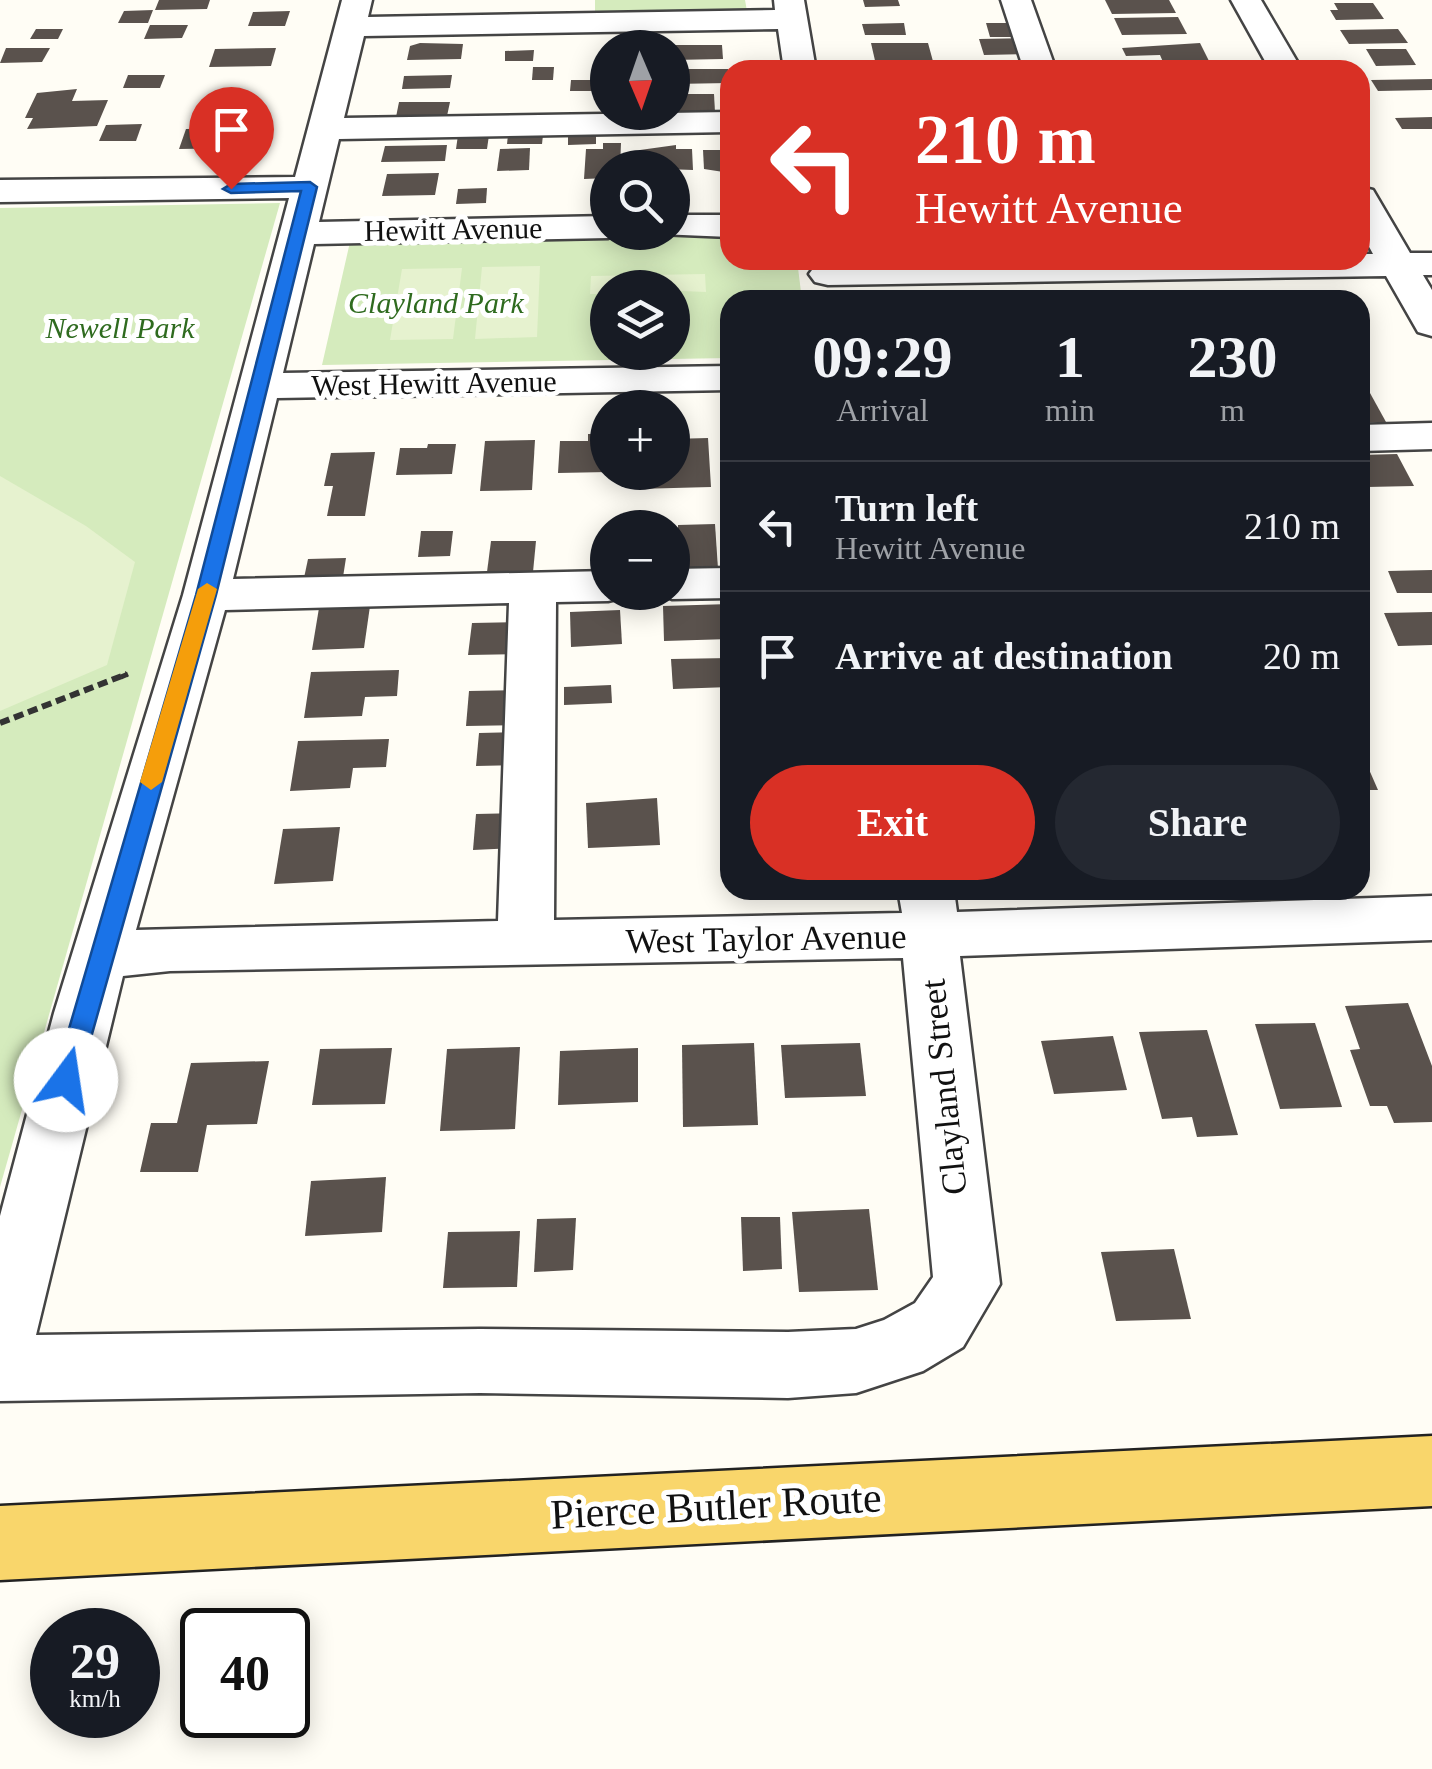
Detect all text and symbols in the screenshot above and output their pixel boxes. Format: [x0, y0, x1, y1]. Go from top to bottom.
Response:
north arrow [590, 30, 690, 130]
map controls [590, 30, 690, 610]
pin [189, 87, 274, 190]
icon: left [750, 100, 880, 230]
text: 210 m [915, 101, 1096, 178]
icon: arrive [204, 102, 259, 157]
button: search [590, 150, 690, 250]
text: Hewitt Avenue [915, 183, 1183, 233]
street label: Hewitt Avenue [363, 211, 543, 247]
button: layers [590, 270, 690, 370]
park label: Clayland Park [348, 286, 525, 319]
park label: Newell Park [44, 311, 195, 344]
text: 09:29 [813, 324, 953, 390]
text: 1 [1055, 324, 1085, 390]
text: 230 [1187, 324, 1277, 390]
street label: West Hewitt Avenue [311, 364, 557, 402]
button: + [590, 390, 690, 490]
text: Arrival [836, 392, 929, 428]
text: min [1045, 392, 1095, 428]
text: m [1220, 392, 1245, 428]
text: Turn left [835, 487, 978, 529]
icon: left [750, 499, 805, 554]
text: 210 m [1244, 505, 1340, 547]
button: − [590, 510, 690, 610]
text: Hewitt Avenue [835, 530, 1025, 566]
icon: arrive [750, 629, 805, 684]
text: Arrive at destination [835, 635, 1173, 677]
text: 20 m [1263, 635, 1340, 677]
button: Exit [750, 765, 1035, 880]
button: Share [1055, 765, 1340, 880]
street label: West Taylor Avenue [625, 917, 907, 961]
street label: Clayland Street [913, 977, 975, 1197]
position arrow [14, 1028, 118, 1132]
street label: Pierce Butler Route [549, 1474, 883, 1538]
speed limit sign: 40 [180, 1608, 310, 1738]
text: 29 [70, 1633, 120, 1689]
text: km/h [69, 1685, 121, 1712]

